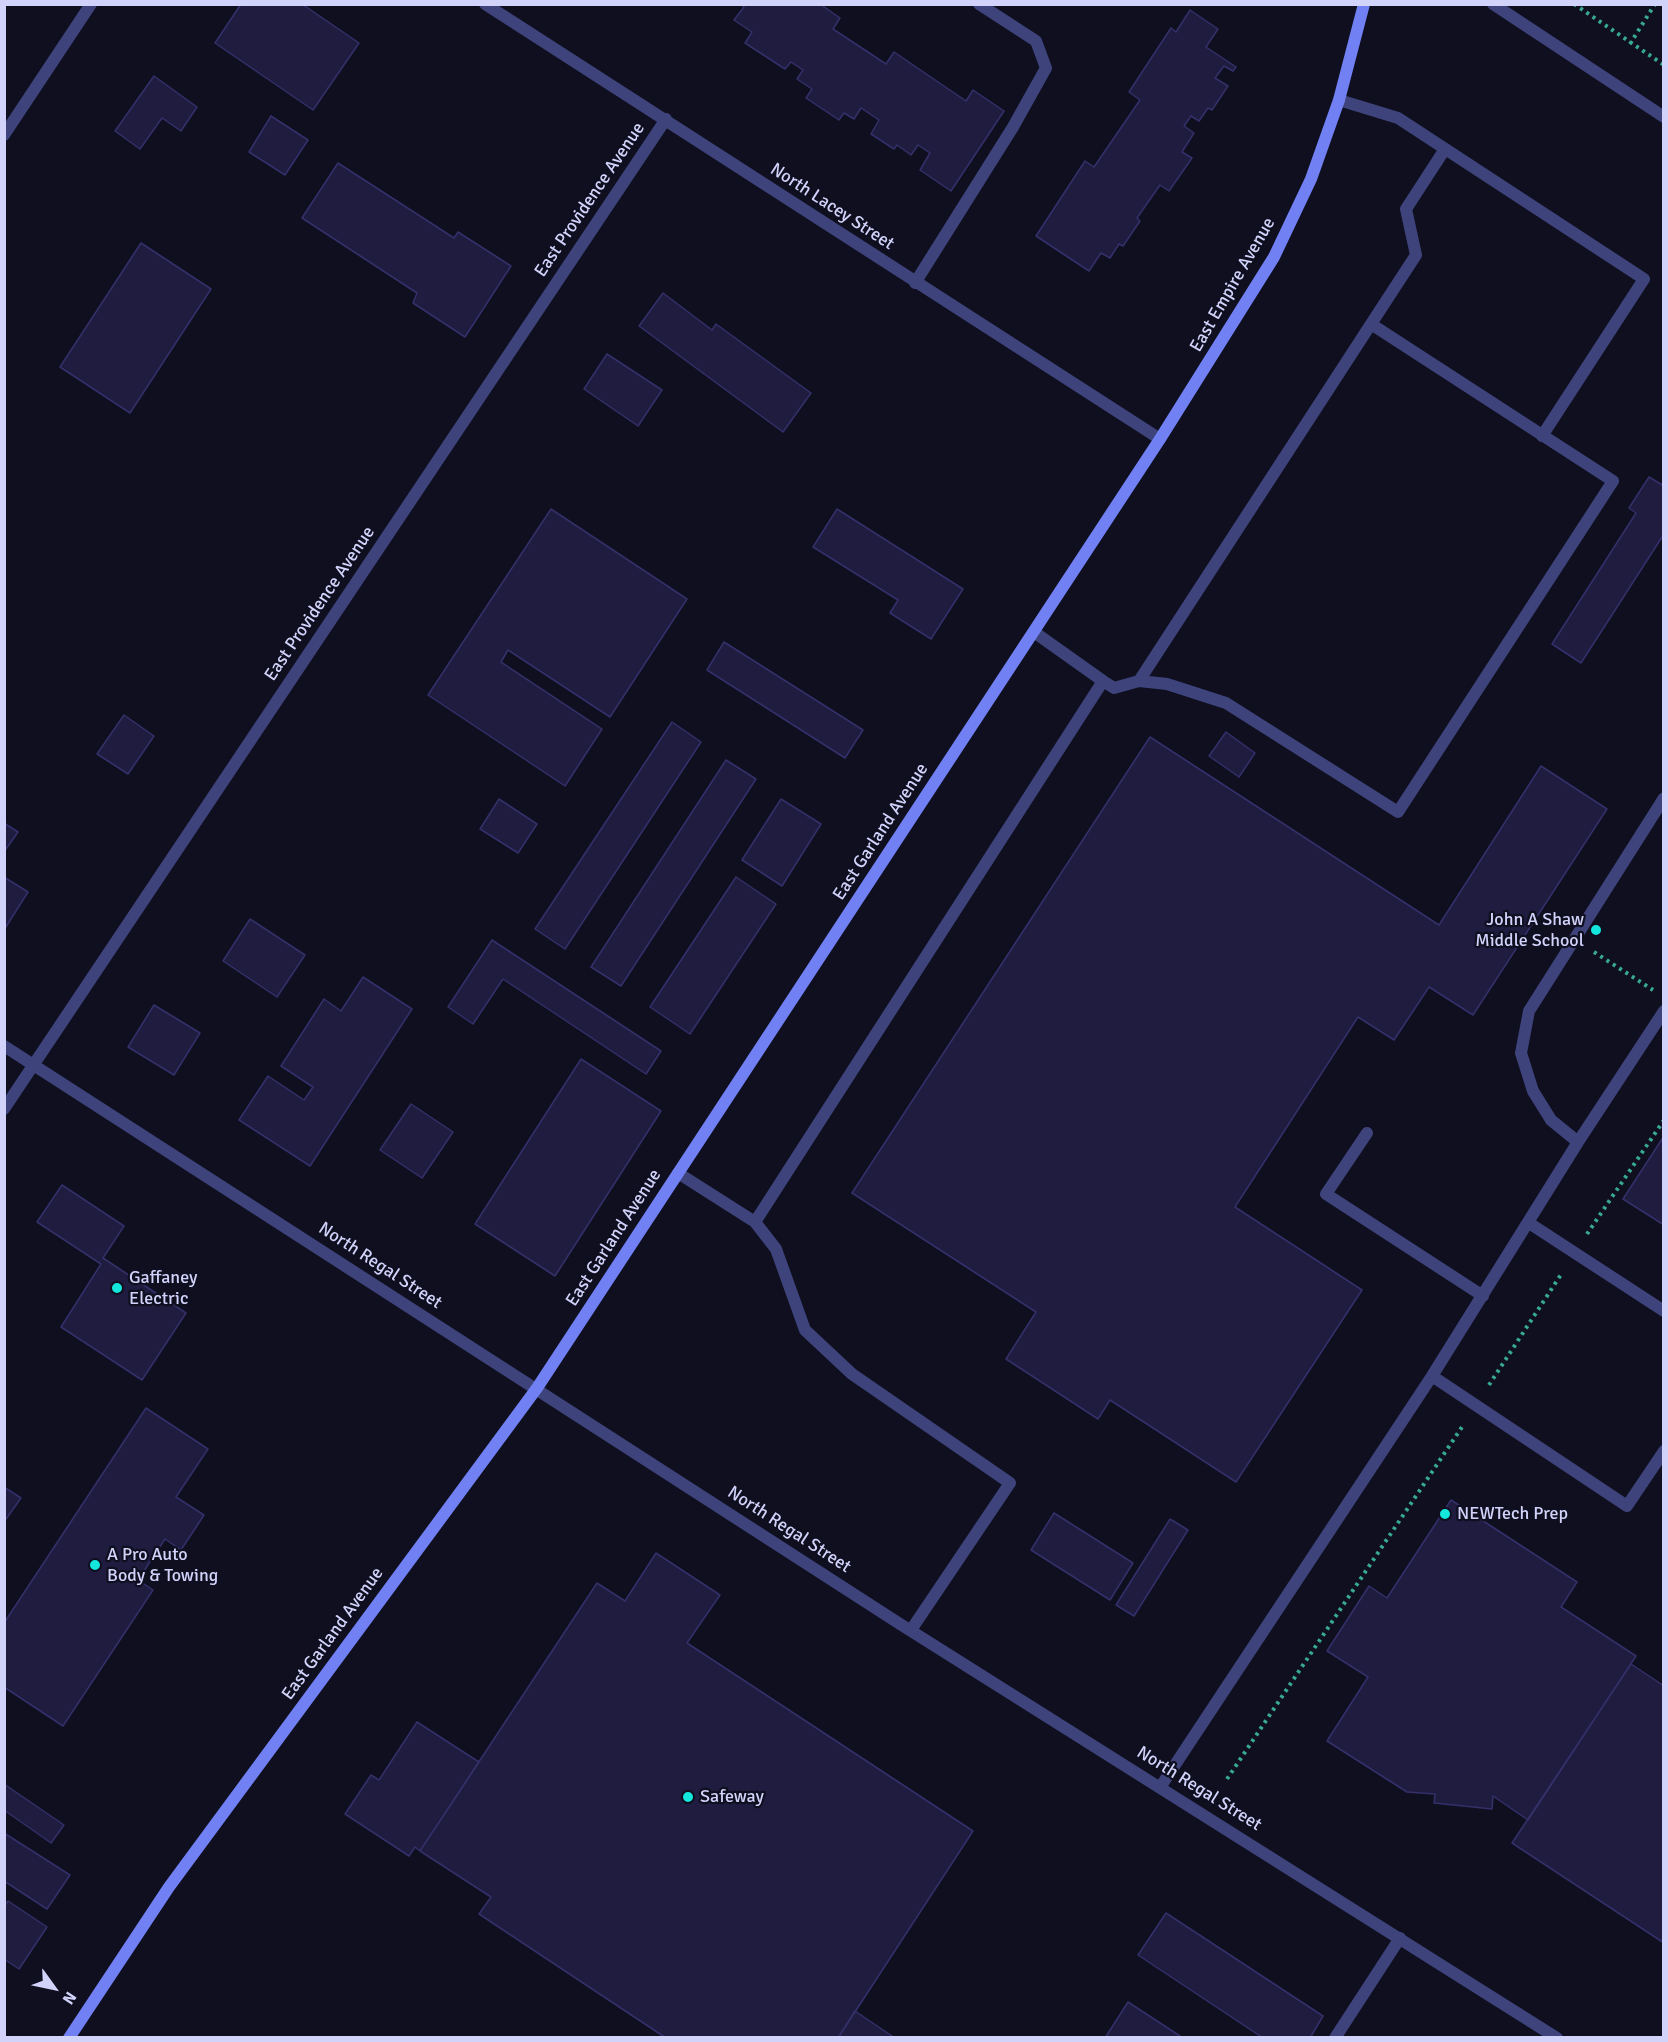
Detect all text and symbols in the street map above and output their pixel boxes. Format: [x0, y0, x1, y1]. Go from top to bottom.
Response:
street label: East Providence Avenue [530, 119, 650, 281]
street label: North Lacey Street [766, 159, 898, 255]
street label: East Empire Avenue [1186, 214, 1280, 356]
street label: East Providence Avenue [260, 523, 380, 685]
street label: East Garland Avenue [829, 760, 933, 904]
place label: John A Shaw Middle School [1475, 909, 1584, 952]
marker: John A Shaw Middle School [1589, 923, 1603, 937]
street label: East Garland Avenue [562, 1166, 666, 1310]
street label: North Regal Street [314, 1218, 446, 1314]
place label: Gaffaney Electric [129, 1267, 197, 1310]
marker: Gaffaney Electric [110, 1281, 124, 1295]
street label: North Regal Street [723, 1482, 855, 1578]
place label: NEWTech Prep [1457, 1503, 1568, 1525]
marker: NEWTech Prep [1438, 1507, 1452, 1521]
place label: A Pro Auto Body & Towing [107, 1544, 218, 1586]
marker: A Pro Auto Body & Towing [88, 1558, 102, 1572]
street label: East Garland Avenue [278, 1563, 388, 1705]
street label: North Regal Street [1133, 1742, 1265, 1836]
place label: Safeway [700, 1786, 764, 1808]
marker: Safeway [681, 1790, 695, 1804]
north arrow [24, 1958, 84, 2018]
text: N [58, 1988, 81, 2008]

